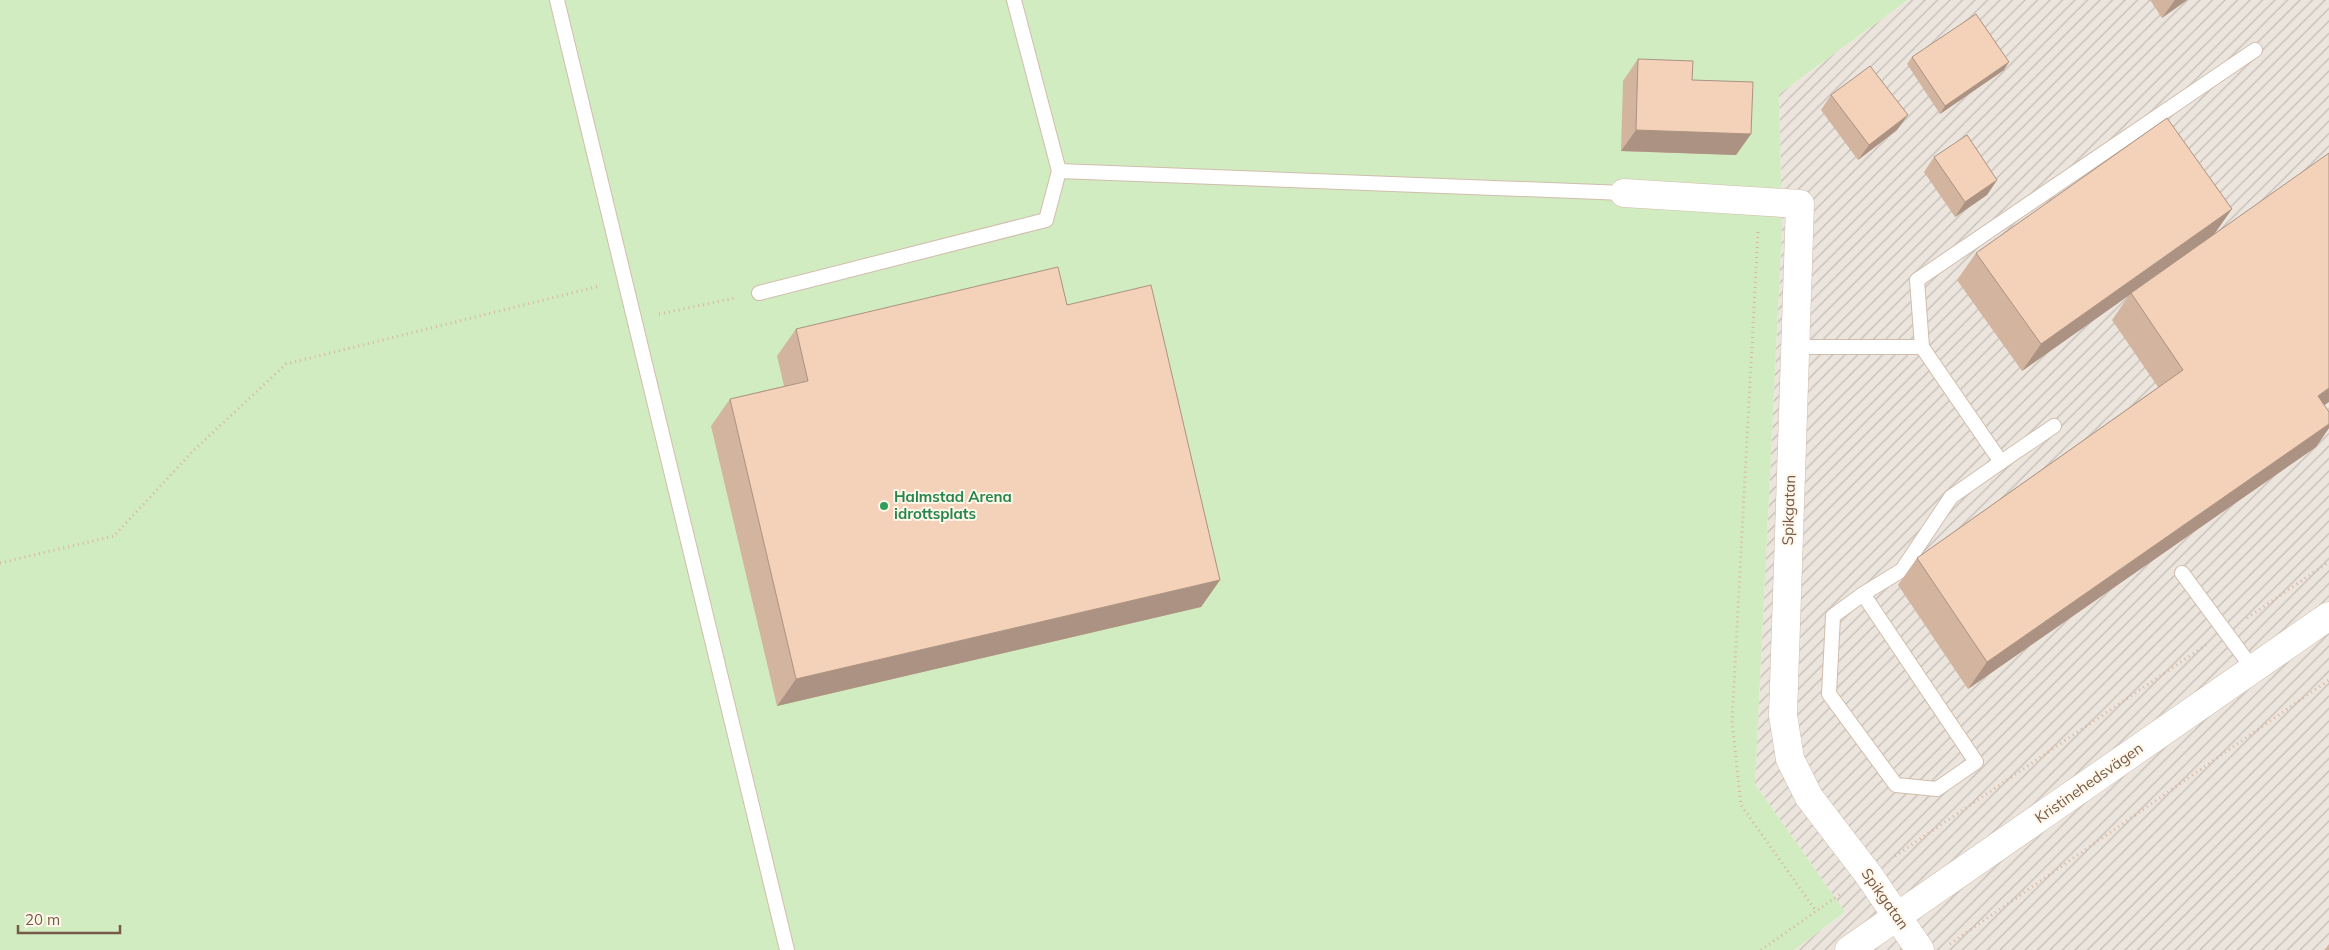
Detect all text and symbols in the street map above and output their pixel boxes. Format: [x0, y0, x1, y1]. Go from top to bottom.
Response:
street label: Spikgatan [1778, 474, 1799, 546]
place label: Halmstad Arena idrottsplats [894, 487, 1012, 523]
marker: Halmstad Arena idrottsplats [878, 500, 890, 512]
street label: Kristinehedsvägen [2031, 738, 2147, 827]
street label: Spikgatan [1857, 864, 1913, 933]
scale bar [18, 902, 120, 934]
text: 20 m [25, 910, 60, 929]

